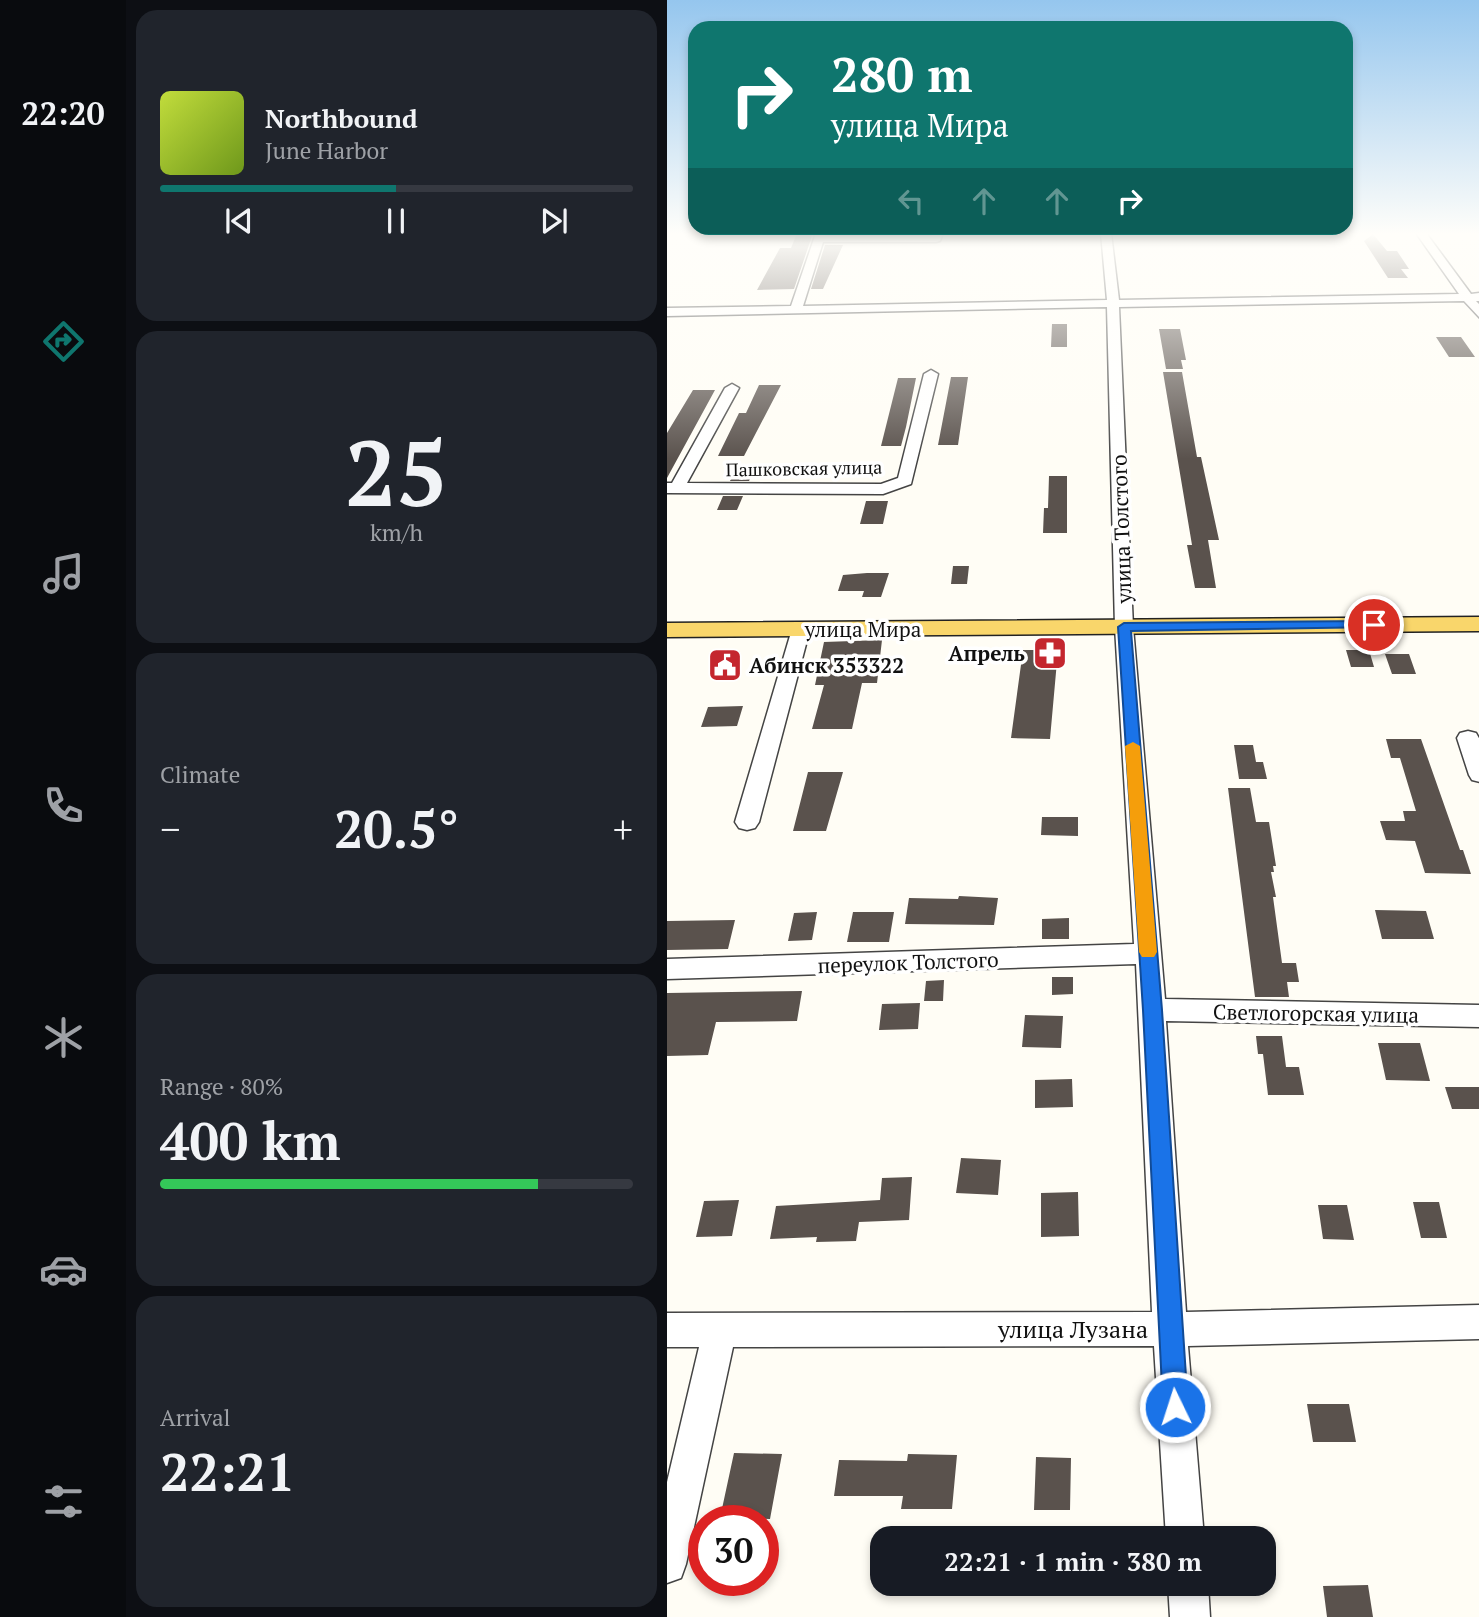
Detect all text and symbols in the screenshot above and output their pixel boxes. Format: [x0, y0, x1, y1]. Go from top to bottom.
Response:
text: 280 m [831, 41, 973, 106]
icon: right [716, 49, 807, 140]
text: 22:20 [21, 92, 105, 134]
text: Northbound [265, 101, 418, 135]
text: улица Мира [831, 104, 1009, 146]
text: June Harbor [265, 135, 388, 166]
icon: left [892, 182, 930, 220]
icon: ahead [965, 182, 1003, 220]
icon: ahead [1038, 182, 1076, 220]
icon: right [1111, 182, 1149, 220]
icon: previous [220, 202, 258, 240]
icon: pause [377, 202, 415, 240]
icon: next [535, 202, 573, 240]
icon: directions [39, 317, 88, 366]
text: 25 [345, 411, 448, 532]
street label: улица Толстого [1104, 454, 1138, 605]
street label: Пашковская улица [725, 455, 883, 481]
text: km/h [370, 517, 423, 548]
icon: music [39, 549, 88, 598]
pin [1344, 595, 1404, 655]
icon: arrive [1355, 606, 1393, 644]
street label: улица Мира [804, 615, 922, 643]
pharmacy icon: Апрель [1031, 634, 1069, 672]
place label: Апрель [948, 639, 1025, 667]
public building icon: Абинск 353322 [706, 646, 744, 684]
place label: Абинск 353322 [749, 651, 904, 679]
text: Climate [160, 759, 240, 790]
icon: phone [39, 781, 88, 830]
text: 20.5° [334, 794, 459, 863]
text: − [160, 804, 180, 854]
text: + [613, 804, 633, 854]
street label: переулок Толстого [817, 945, 999, 979]
street label: Светлогорская улица [1213, 997, 1420, 1029]
icon: climate [39, 1013, 88, 1062]
text: Range · 80% [160, 1071, 283, 1102]
text: 400 km [160, 1106, 341, 1175]
icon: car [39, 1245, 88, 1294]
street label: улица Лузана [997, 1313, 1148, 1345]
position arrow [1138, 1370, 1212, 1444]
text: Arrival [160, 1402, 231, 1433]
text: 22:21 [160, 1437, 295, 1506]
icon: filters [39, 1477, 88, 1526]
speed limit sign: 30 [688, 1505, 779, 1596]
text: 22:21 · 1 min · 380 m [944, 1544, 1202, 1578]

